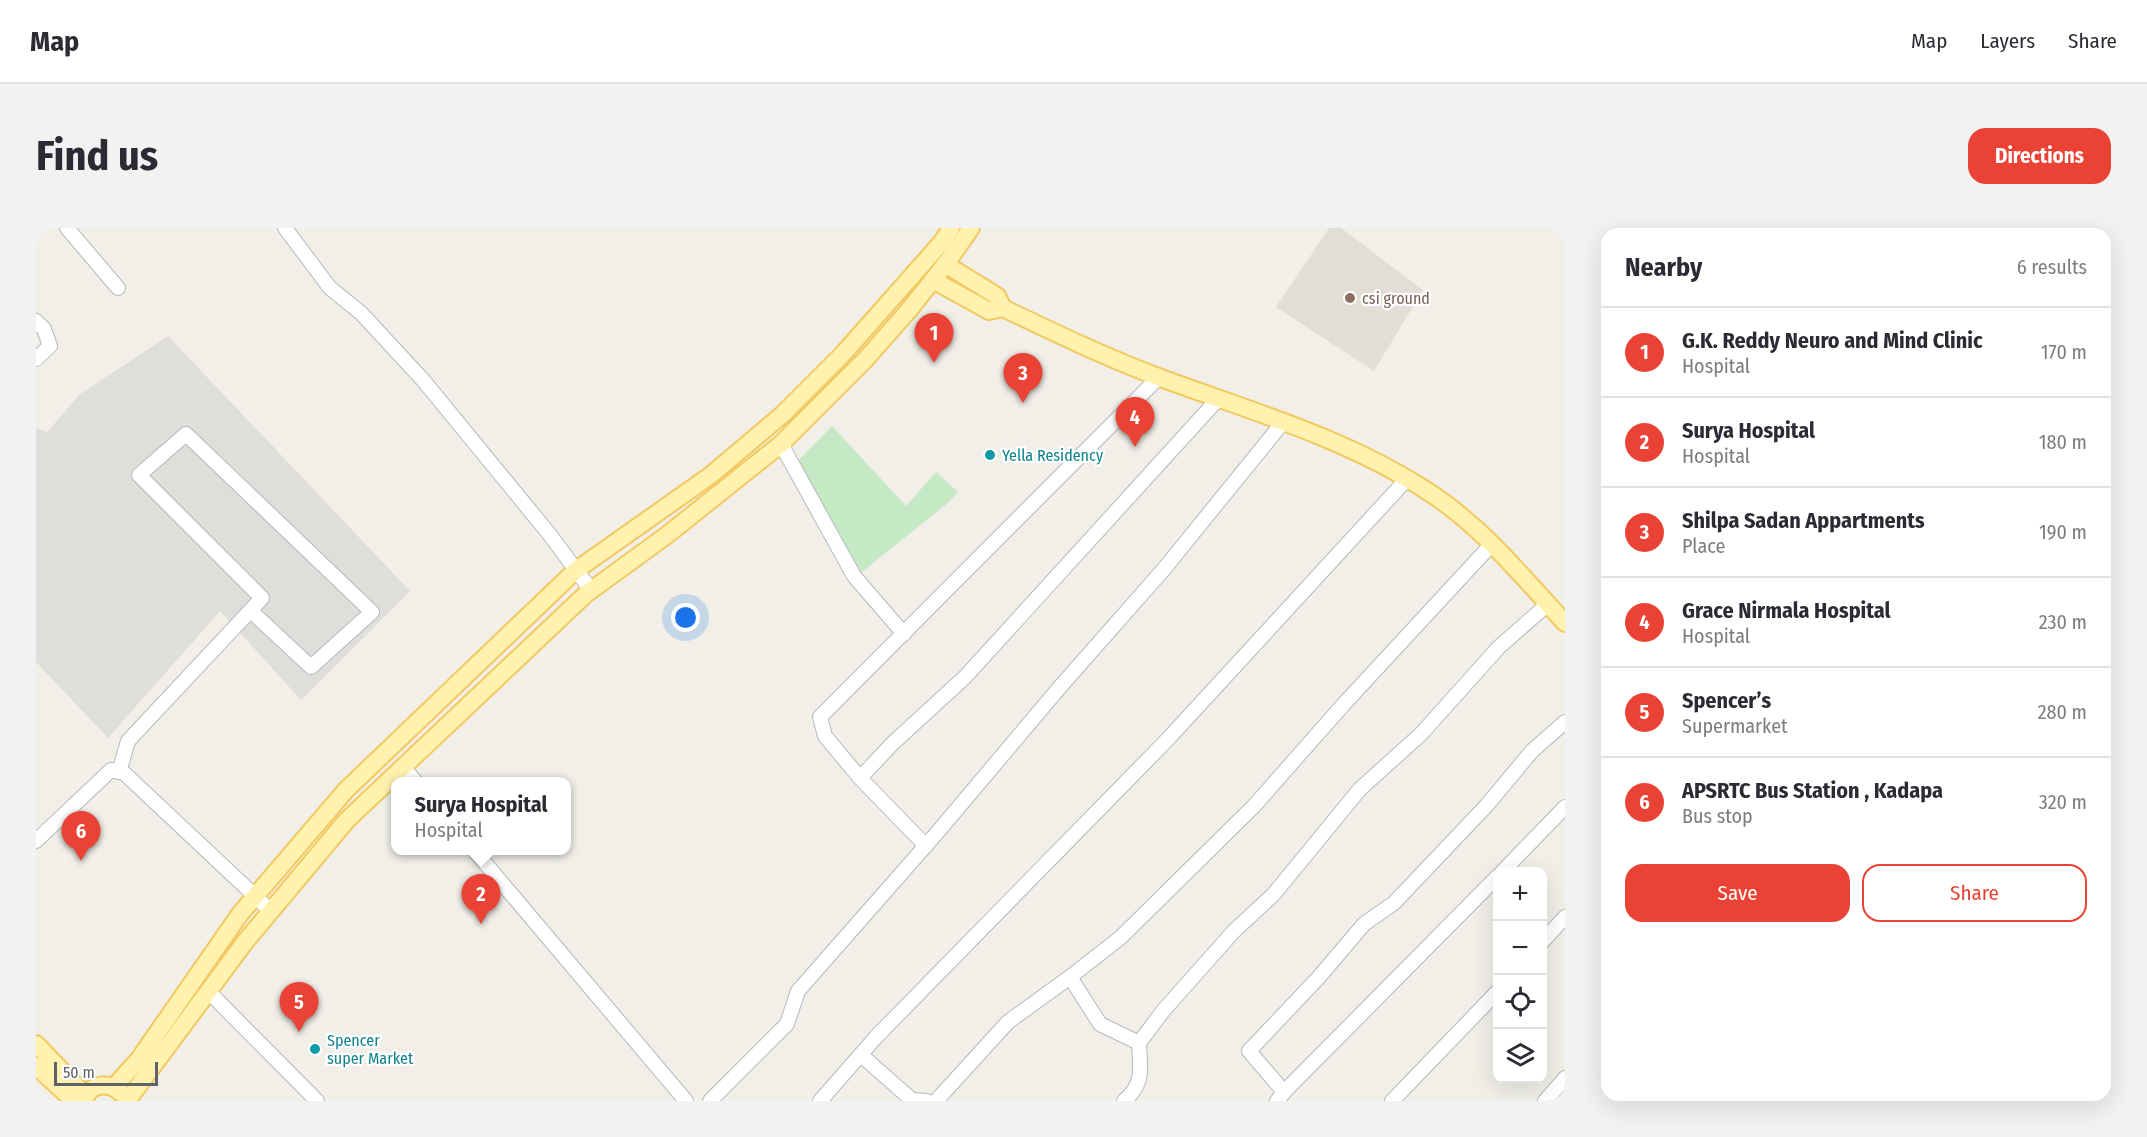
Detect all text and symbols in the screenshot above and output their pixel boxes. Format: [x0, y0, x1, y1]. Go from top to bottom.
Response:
text: Map [30, 25, 79, 58]
text: Map [1911, 28, 1947, 54]
text: Layers [1980, 28, 2035, 54]
text: Share [2068, 28, 2117, 54]
button: Directions [1968, 128, 2111, 184]
text: Find us [36, 131, 158, 181]
text: Nearby [1625, 252, 1702, 283]
text: 6 results [2017, 255, 2087, 279]
place label: csi ground [1362, 289, 1430, 308]
marker: csi ground [1343, 291, 1357, 305]
pin: 1 [914, 314, 954, 363]
text: G.K. Reddy Neuro and Mind Clinic [1682, 327, 1983, 354]
text: 1 [1640, 340, 1649, 364]
text: 170 m [2041, 340, 2087, 364]
pin: 3 [1004, 354, 1042, 403]
text: Hospital [1682, 354, 1750, 378]
pin: 4 [1116, 398, 1154, 447]
text: Surya Hospital [1682, 417, 1815, 444]
text: 2 [1640, 430, 1649, 454]
text: 180 m [2039, 430, 2087, 454]
text: Hospital [1682, 444, 1750, 468]
place label: Yella Residency [1002, 446, 1104, 465]
marker: Yella Residency [983, 448, 997, 462]
text: Shilpa Sadan Appartments [1682, 507, 1925, 534]
text: 3 [1640, 520, 1649, 544]
text: 190 m [2039, 520, 2087, 544]
text: Place [1682, 534, 1725, 558]
text: Grace Nirmala Hospital [1682, 597, 1891, 624]
your location [671, 603, 700, 632]
text: 4 [1639, 610, 1650, 634]
text: 230 m [2039, 610, 2087, 634]
text: Hospital [1682, 624, 1750, 648]
text: Spencer’s [1682, 687, 1771, 714]
text: 5 [1640, 700, 1649, 724]
text: 280 m [2038, 700, 2087, 724]
text: Supermarket [1682, 714, 1788, 738]
popup [391, 777, 571, 855]
text: APSRTC Bus Station , Kadapa [1682, 777, 1943, 804]
text: 6 [1639, 790, 1650, 814]
text: 320 m [2039, 790, 2087, 814]
text: Surya Hospital [415, 791, 547, 818]
text: Bus stop [1682, 804, 1753, 828]
pin: 6 [62, 812, 100, 861]
text: Hospital [415, 818, 483, 842]
button: Save [1625, 864, 1850, 922]
button: Share [1862, 864, 2087, 922]
map controls [1493, 867, 1547, 1083]
button: + [1493, 867, 1547, 921]
pin: 2 [462, 874, 500, 924]
button: − [1493, 921, 1547, 975]
button: locate [1493, 975, 1547, 1029]
pin: 5 [280, 982, 318, 1032]
button: layers [1493, 1029, 1547, 1083]
place label: Spencer super Market [327, 1031, 414, 1068]
marker: Spencer super Market [308, 1042, 322, 1056]
scale bar [54, 1059, 158, 1086]
text: 50 m [63, 1063, 95, 1082]

